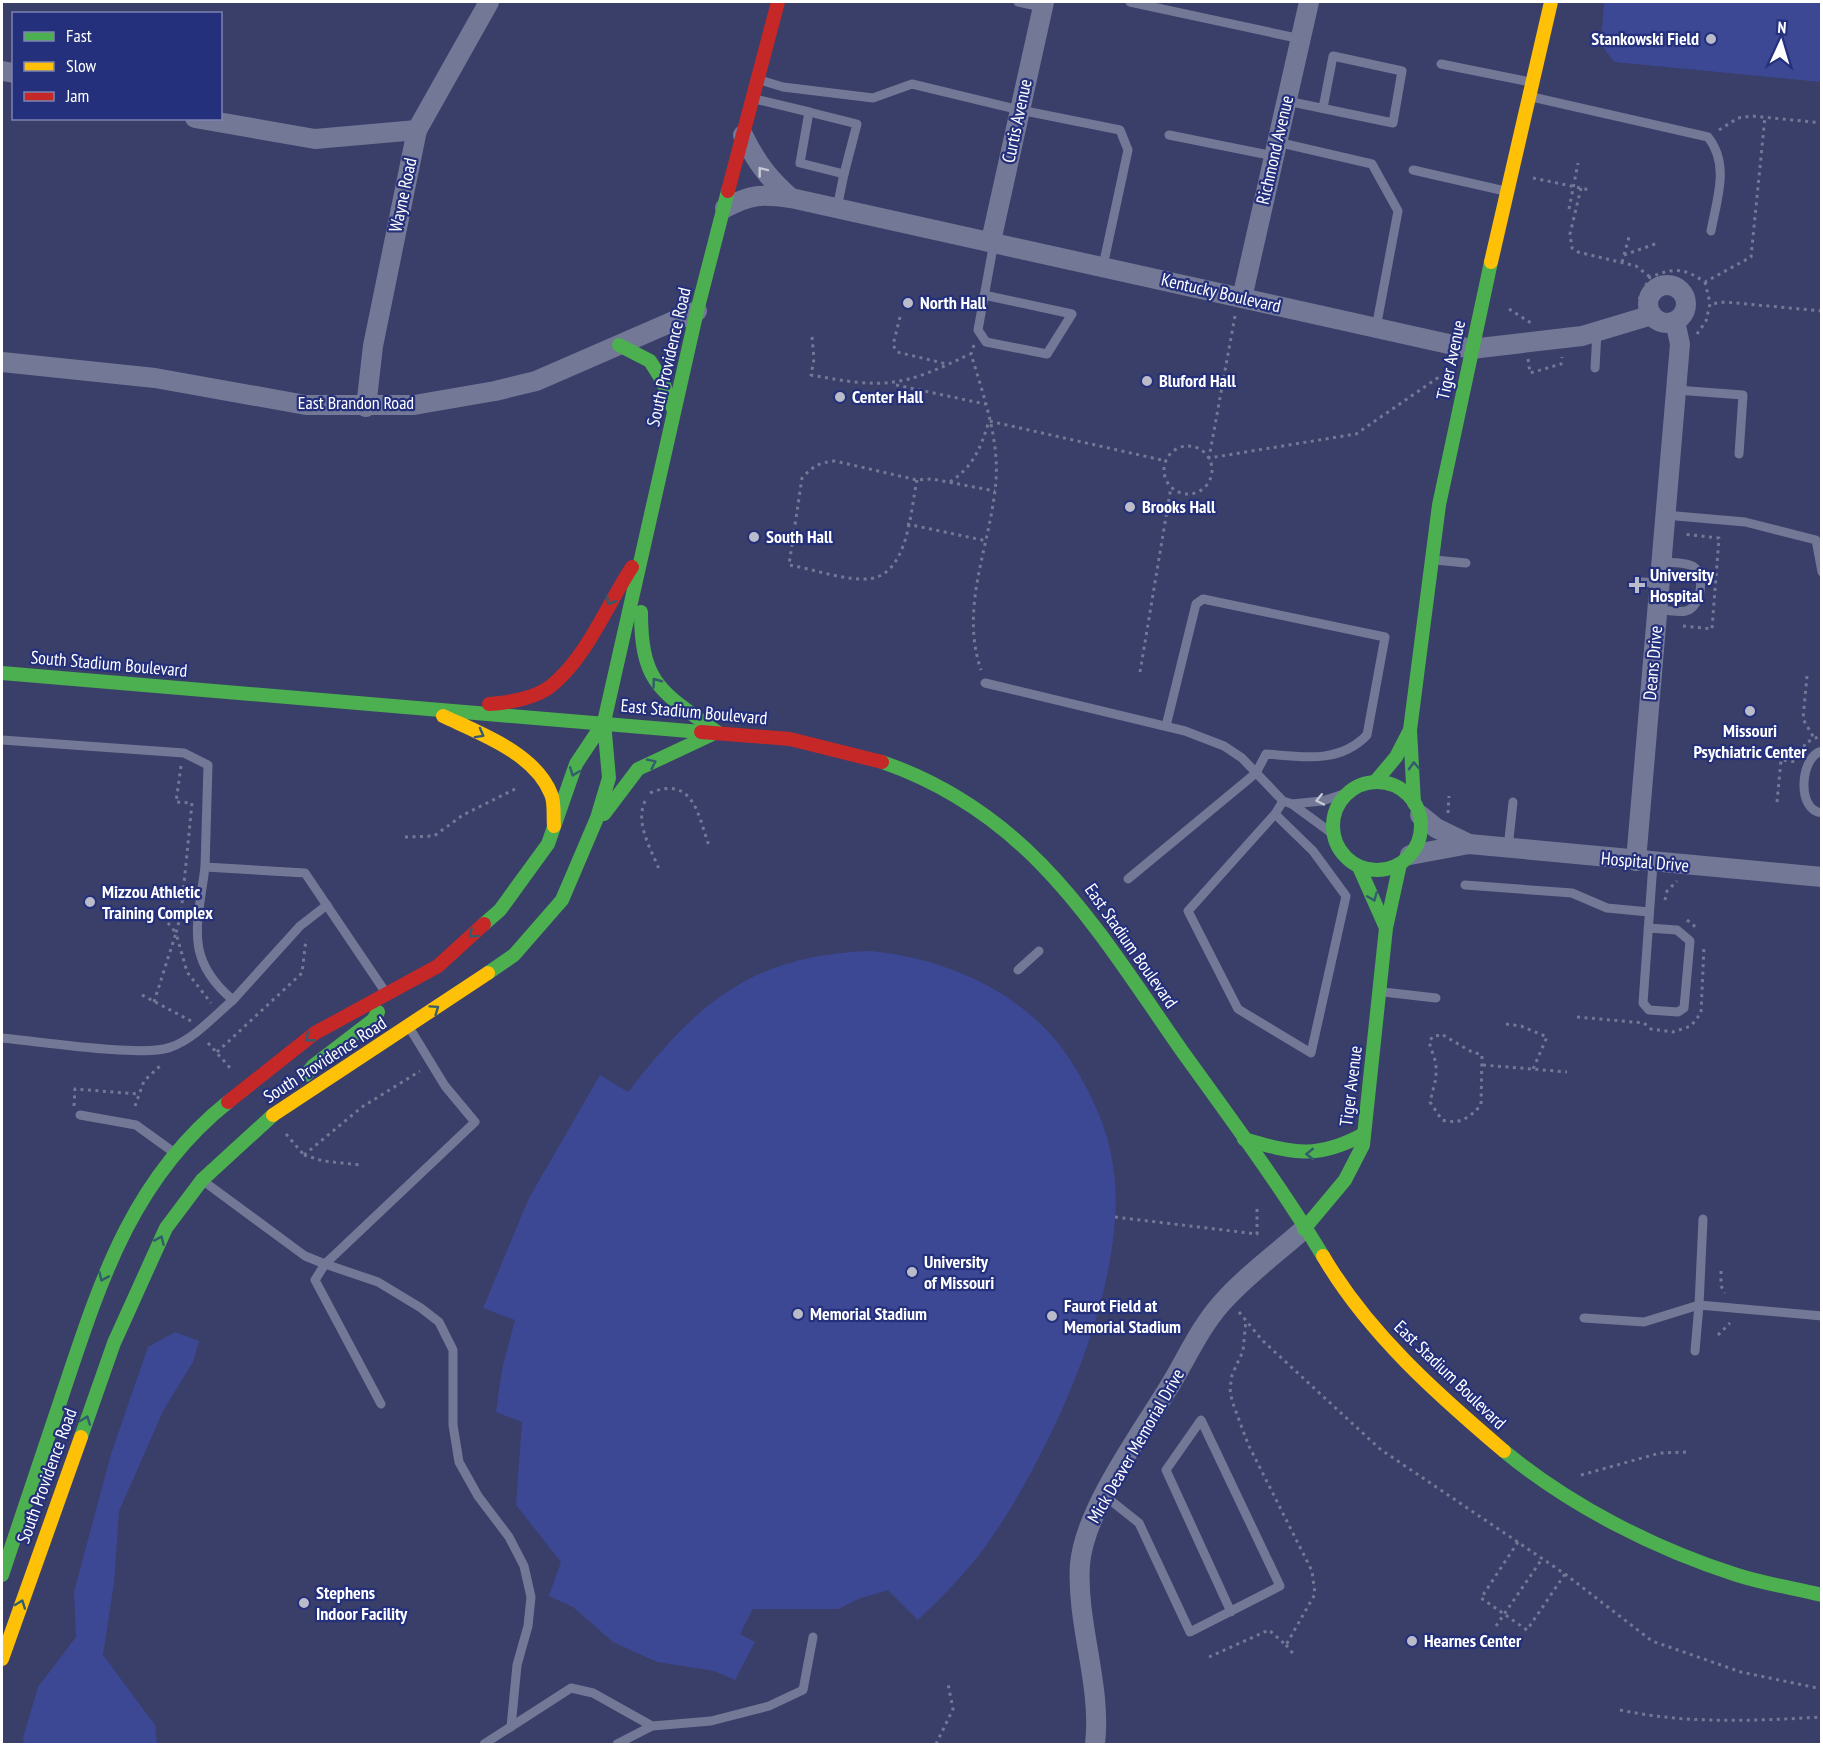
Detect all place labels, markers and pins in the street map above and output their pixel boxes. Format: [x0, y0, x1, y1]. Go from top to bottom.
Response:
place label: Stankowski Field [1591, 27, 1699, 50]
marker: Stankowski Field [1704, 32, 1718, 46]
place label: North Hall [920, 291, 987, 314]
marker: North Hall [901, 296, 915, 310]
place label: Bluford Hall [1159, 369, 1236, 392]
marker: Bluford Hall [1140, 374, 1154, 388]
place label: Center Hall [852, 385, 924, 408]
marker: Center Hall [833, 390, 847, 404]
place label: Brooks Hall [1142, 495, 1216, 518]
marker: Brooks Hall [1123, 500, 1137, 514]
place label: South Hall [766, 525, 833, 548]
marker: South Hall [747, 530, 761, 544]
place label: University Hospital [1650, 563, 1715, 607]
marker: University Hospital [1628, 576, 1646, 594]
marker: Missouri Psychiatric Center [1743, 704, 1757, 718]
place label: Missouri Psychiatric Center [1693, 719, 1807, 763]
place label: Mizzou Athletic Training Complex [102, 880, 213, 924]
marker: Mizzou Athletic Training Complex [83, 895, 97, 909]
place label: University of Missouri [924, 1250, 994, 1294]
marker: University of Missouri [905, 1265, 919, 1279]
place label: Faurot Field at Memorial Stadium [1064, 1294, 1181, 1338]
place label: Memorial Stadium [810, 1302, 927, 1325]
marker: Memorial Stadium [791, 1307, 805, 1321]
marker: Faurot Field at Memorial Stadium [1045, 1309, 1059, 1323]
place label: Stephens Indoor Facility [316, 1581, 408, 1625]
marker: Stephens Indoor Facility [297, 1596, 311, 1610]
place label: Hearnes Center [1424, 1629, 1522, 1652]
marker: Hearnes Center [1405, 1634, 1419, 1648]

